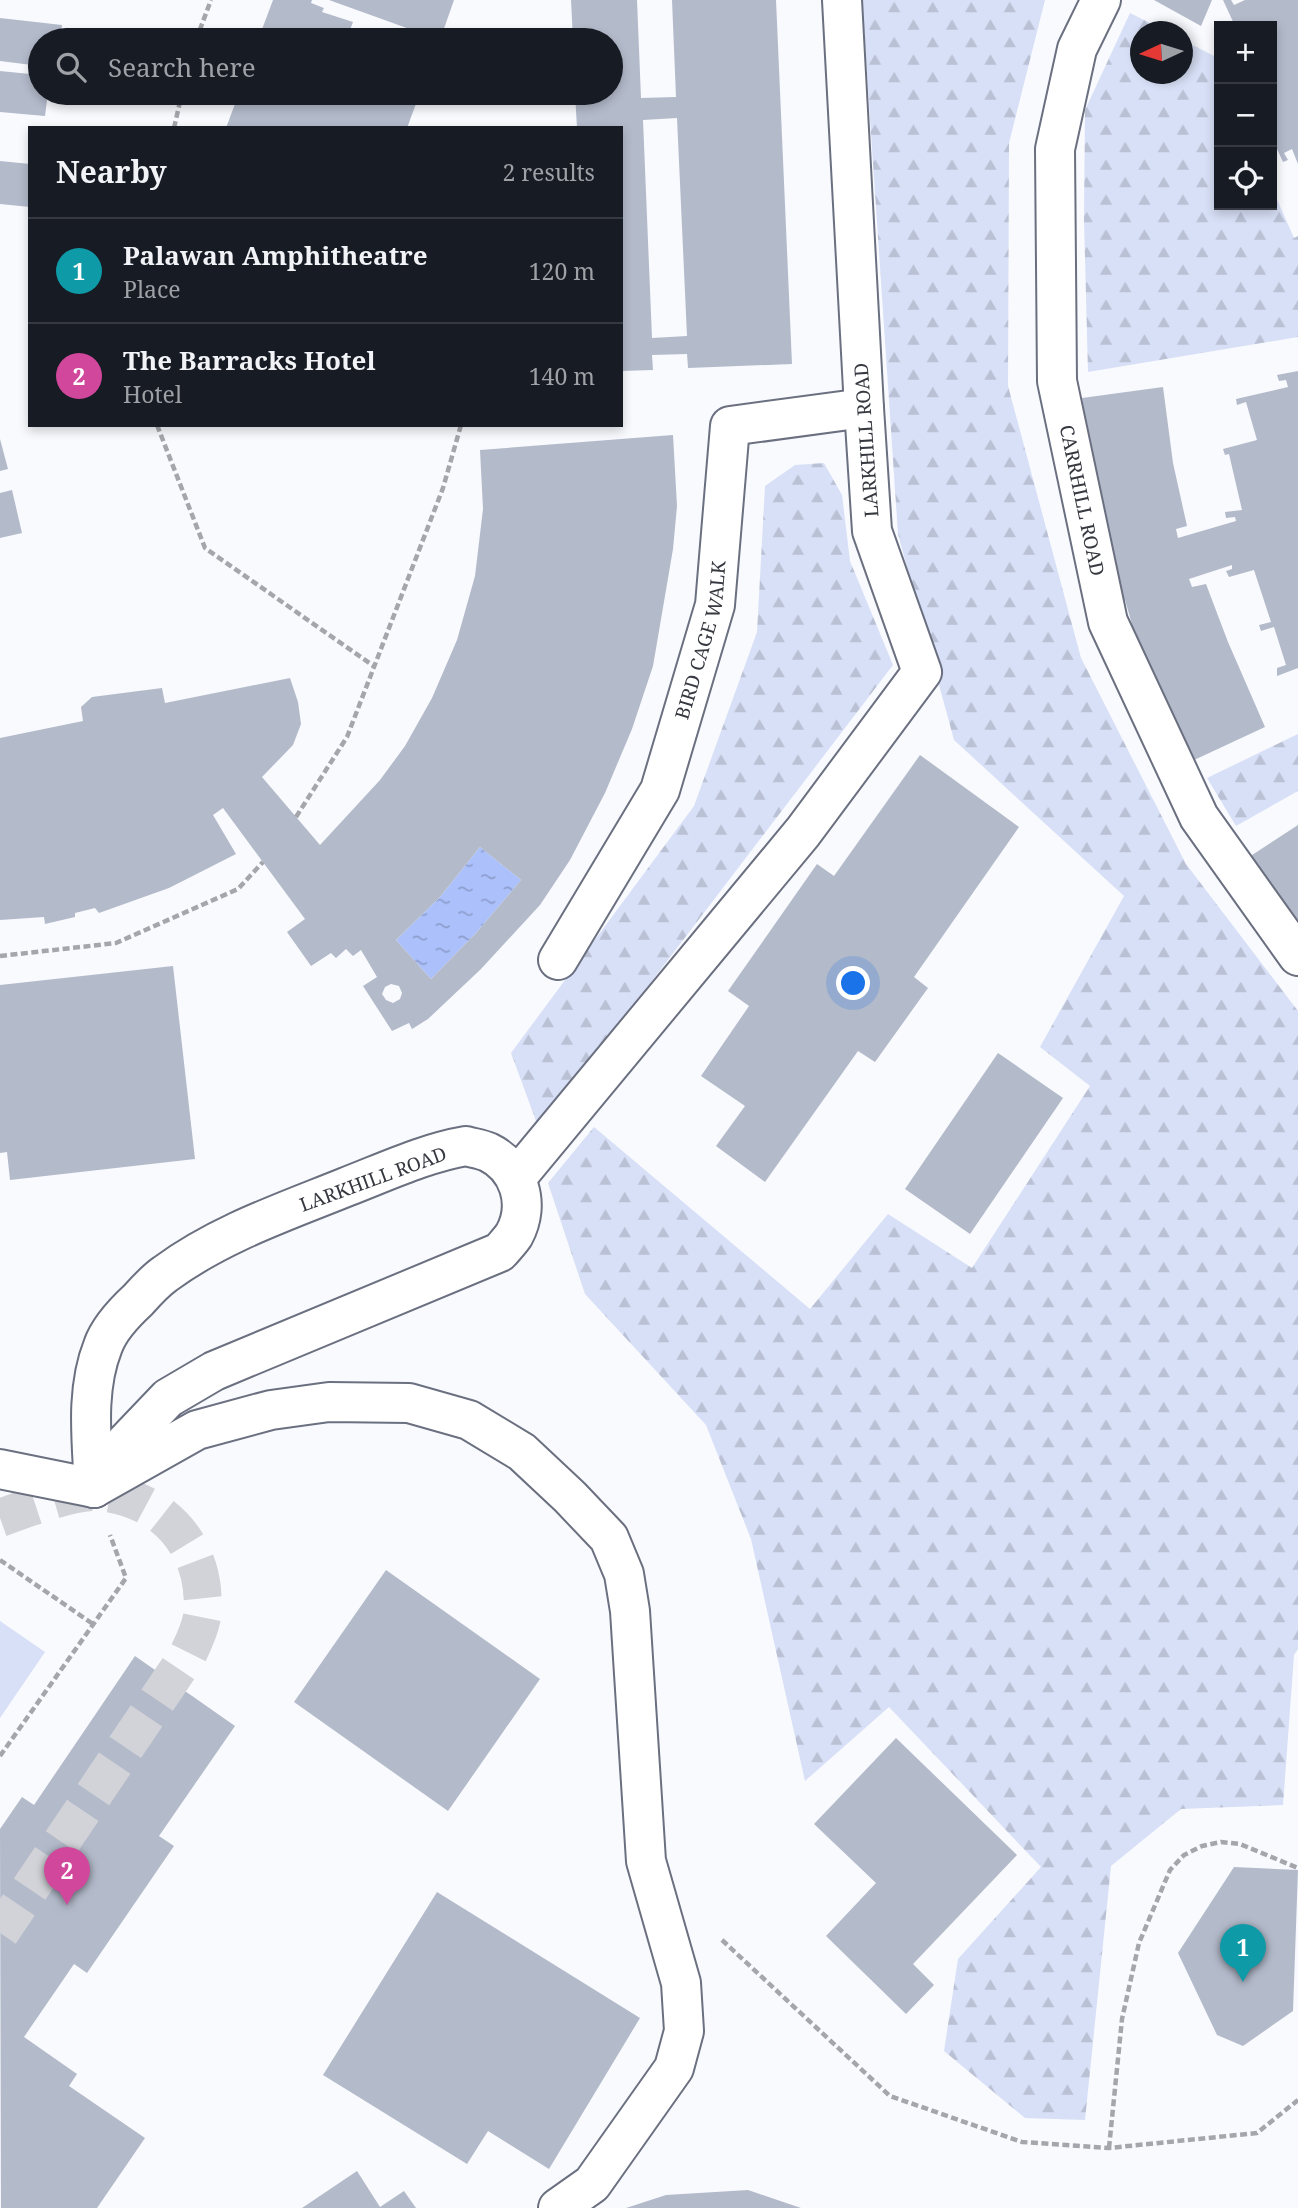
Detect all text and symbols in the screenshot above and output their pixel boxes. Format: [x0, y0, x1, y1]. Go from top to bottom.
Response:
north arrow [1130, 21, 1193, 84]
map controls [1214, 21, 1277, 210]
button: + [1214, 21, 1277, 84]
search box [28, 28, 623, 105]
icon: search [52, 48, 90, 86]
text: Search here [108, 49, 256, 85]
button: − [1214, 84, 1277, 147]
button: locate [1214, 147, 1277, 210]
text: Nearby [56, 151, 167, 192]
text: 2 results [502, 156, 595, 188]
text: Palawan Amphitheatre [123, 237, 428, 273]
text: 1 [73, 255, 86, 287]
text: 120 m [529, 255, 595, 287]
text: Place [123, 273, 181, 305]
text: The Barracks Hotel [123, 342, 376, 378]
text: 2 [73, 360, 86, 392]
text: 140 m [529, 360, 595, 392]
street label: LARKHILL ROAD [848, 362, 884, 518]
text: Hotel [123, 378, 182, 410]
street label: CARRHILL ROAD [1054, 422, 1111, 578]
street label: BIRD CAGE WALK [669, 559, 732, 722]
your location [836, 966, 870, 1000]
street label: LARKHILL ROAD [296, 1140, 450, 1218]
pin: 2 [44, 1847, 90, 1905]
pin: 1 [1220, 1924, 1266, 1982]

